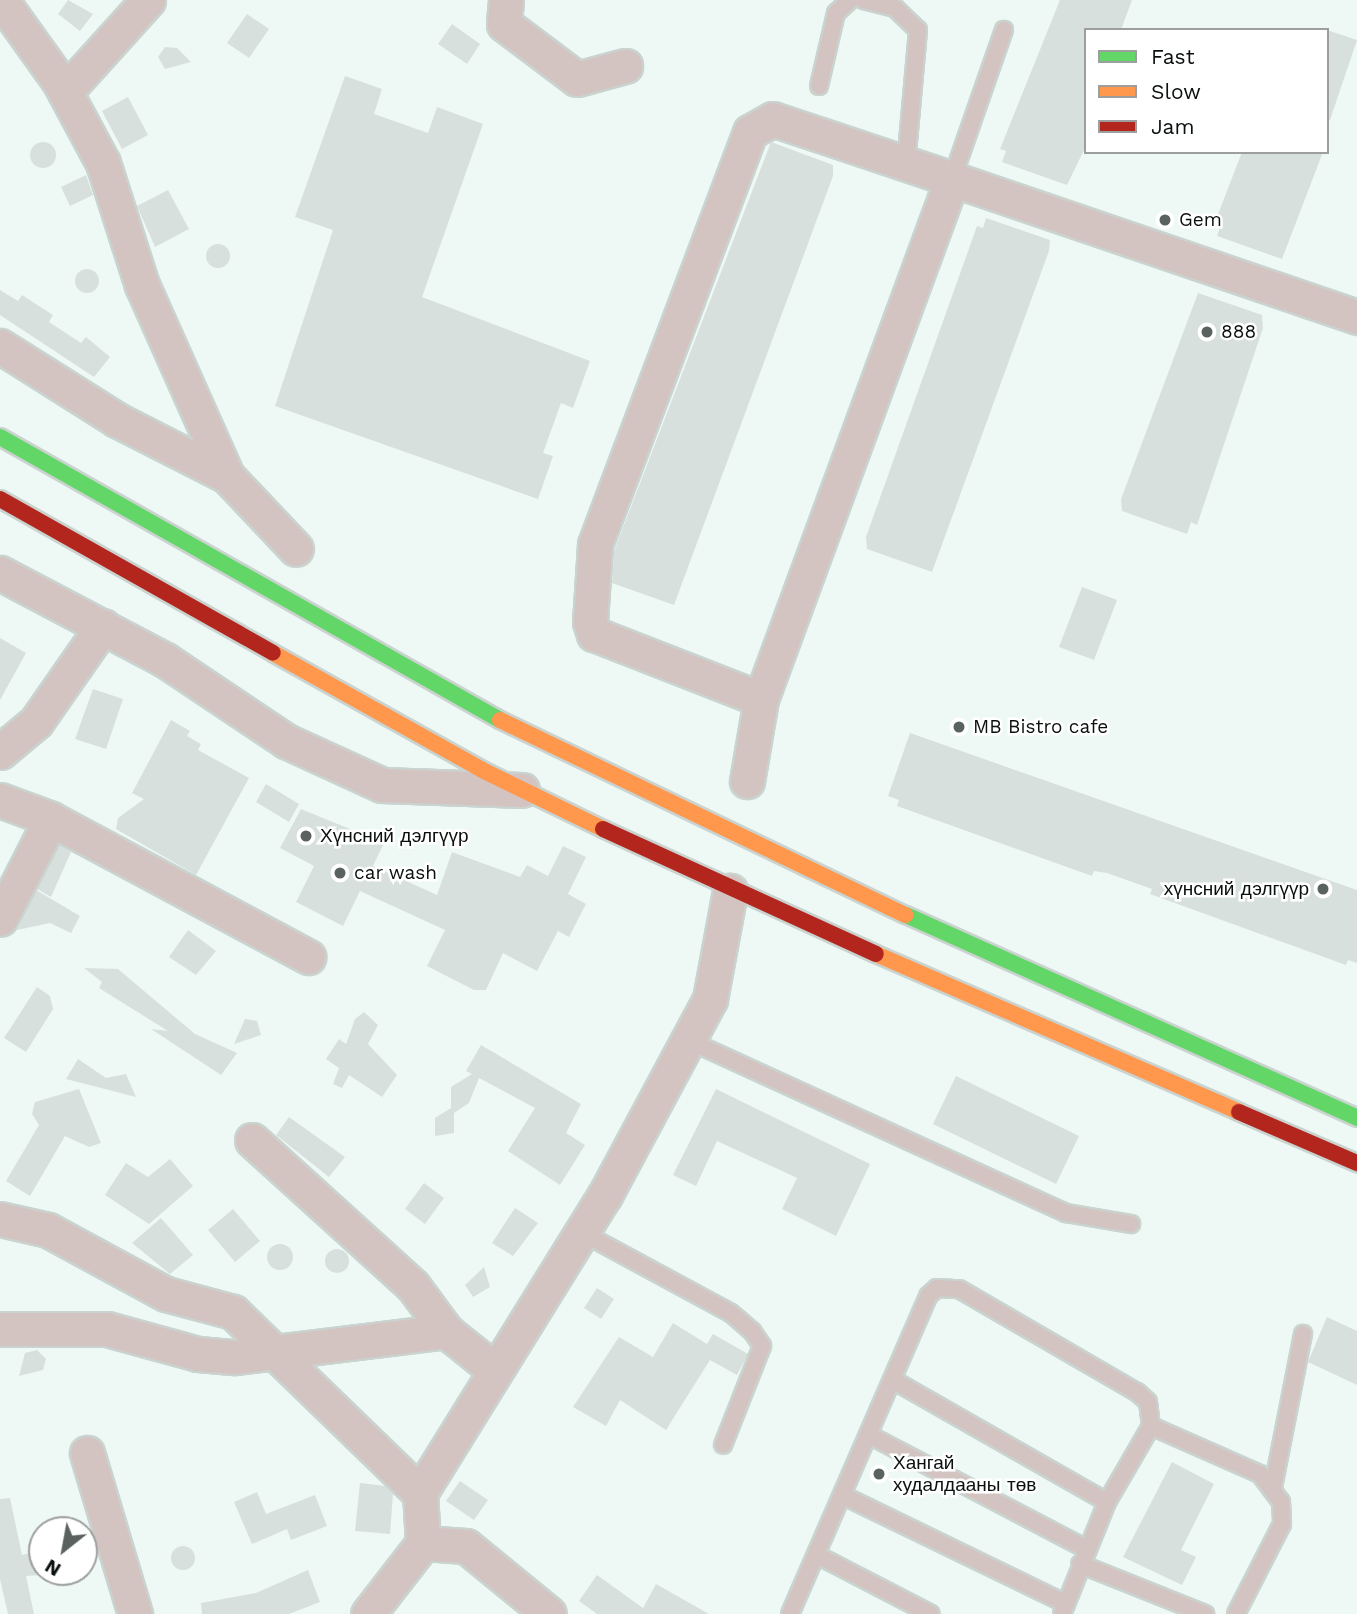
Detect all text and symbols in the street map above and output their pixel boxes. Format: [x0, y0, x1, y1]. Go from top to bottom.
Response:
legend [1084, 28, 1329, 154]
text: Fast [1151, 44, 1195, 69]
text: Slow [1151, 79, 1201, 104]
text: Jam [1151, 114, 1194, 139]
place label: Gem [1179, 209, 1222, 231]
marker: Gem [1157, 212, 1173, 228]
place label: 888 [1221, 321, 1256, 343]
marker: 888 [1199, 324, 1215, 340]
place label: MB Bistro cafe [973, 716, 1108, 738]
marker: MB Bistro cafe [951, 719, 967, 735]
place label: Хүнсний дэлгүүр [320, 825, 469, 847]
marker: Хүнсний дэлгүүр [298, 828, 314, 844]
place label: car wash [354, 862, 438, 884]
marker: car wash [332, 865, 348, 881]
place label: хүнсний дэлгүүр [1164, 878, 1309, 900]
marker: хүнсний дэлгүүр [1315, 881, 1331, 897]
place label: Хангай худалдааны төв [893, 1452, 1036, 1496]
marker: Хангай худалдааны төв [871, 1466, 887, 1482]
north arrow [28, 1516, 98, 1586]
text: N [41, 1554, 65, 1581]

